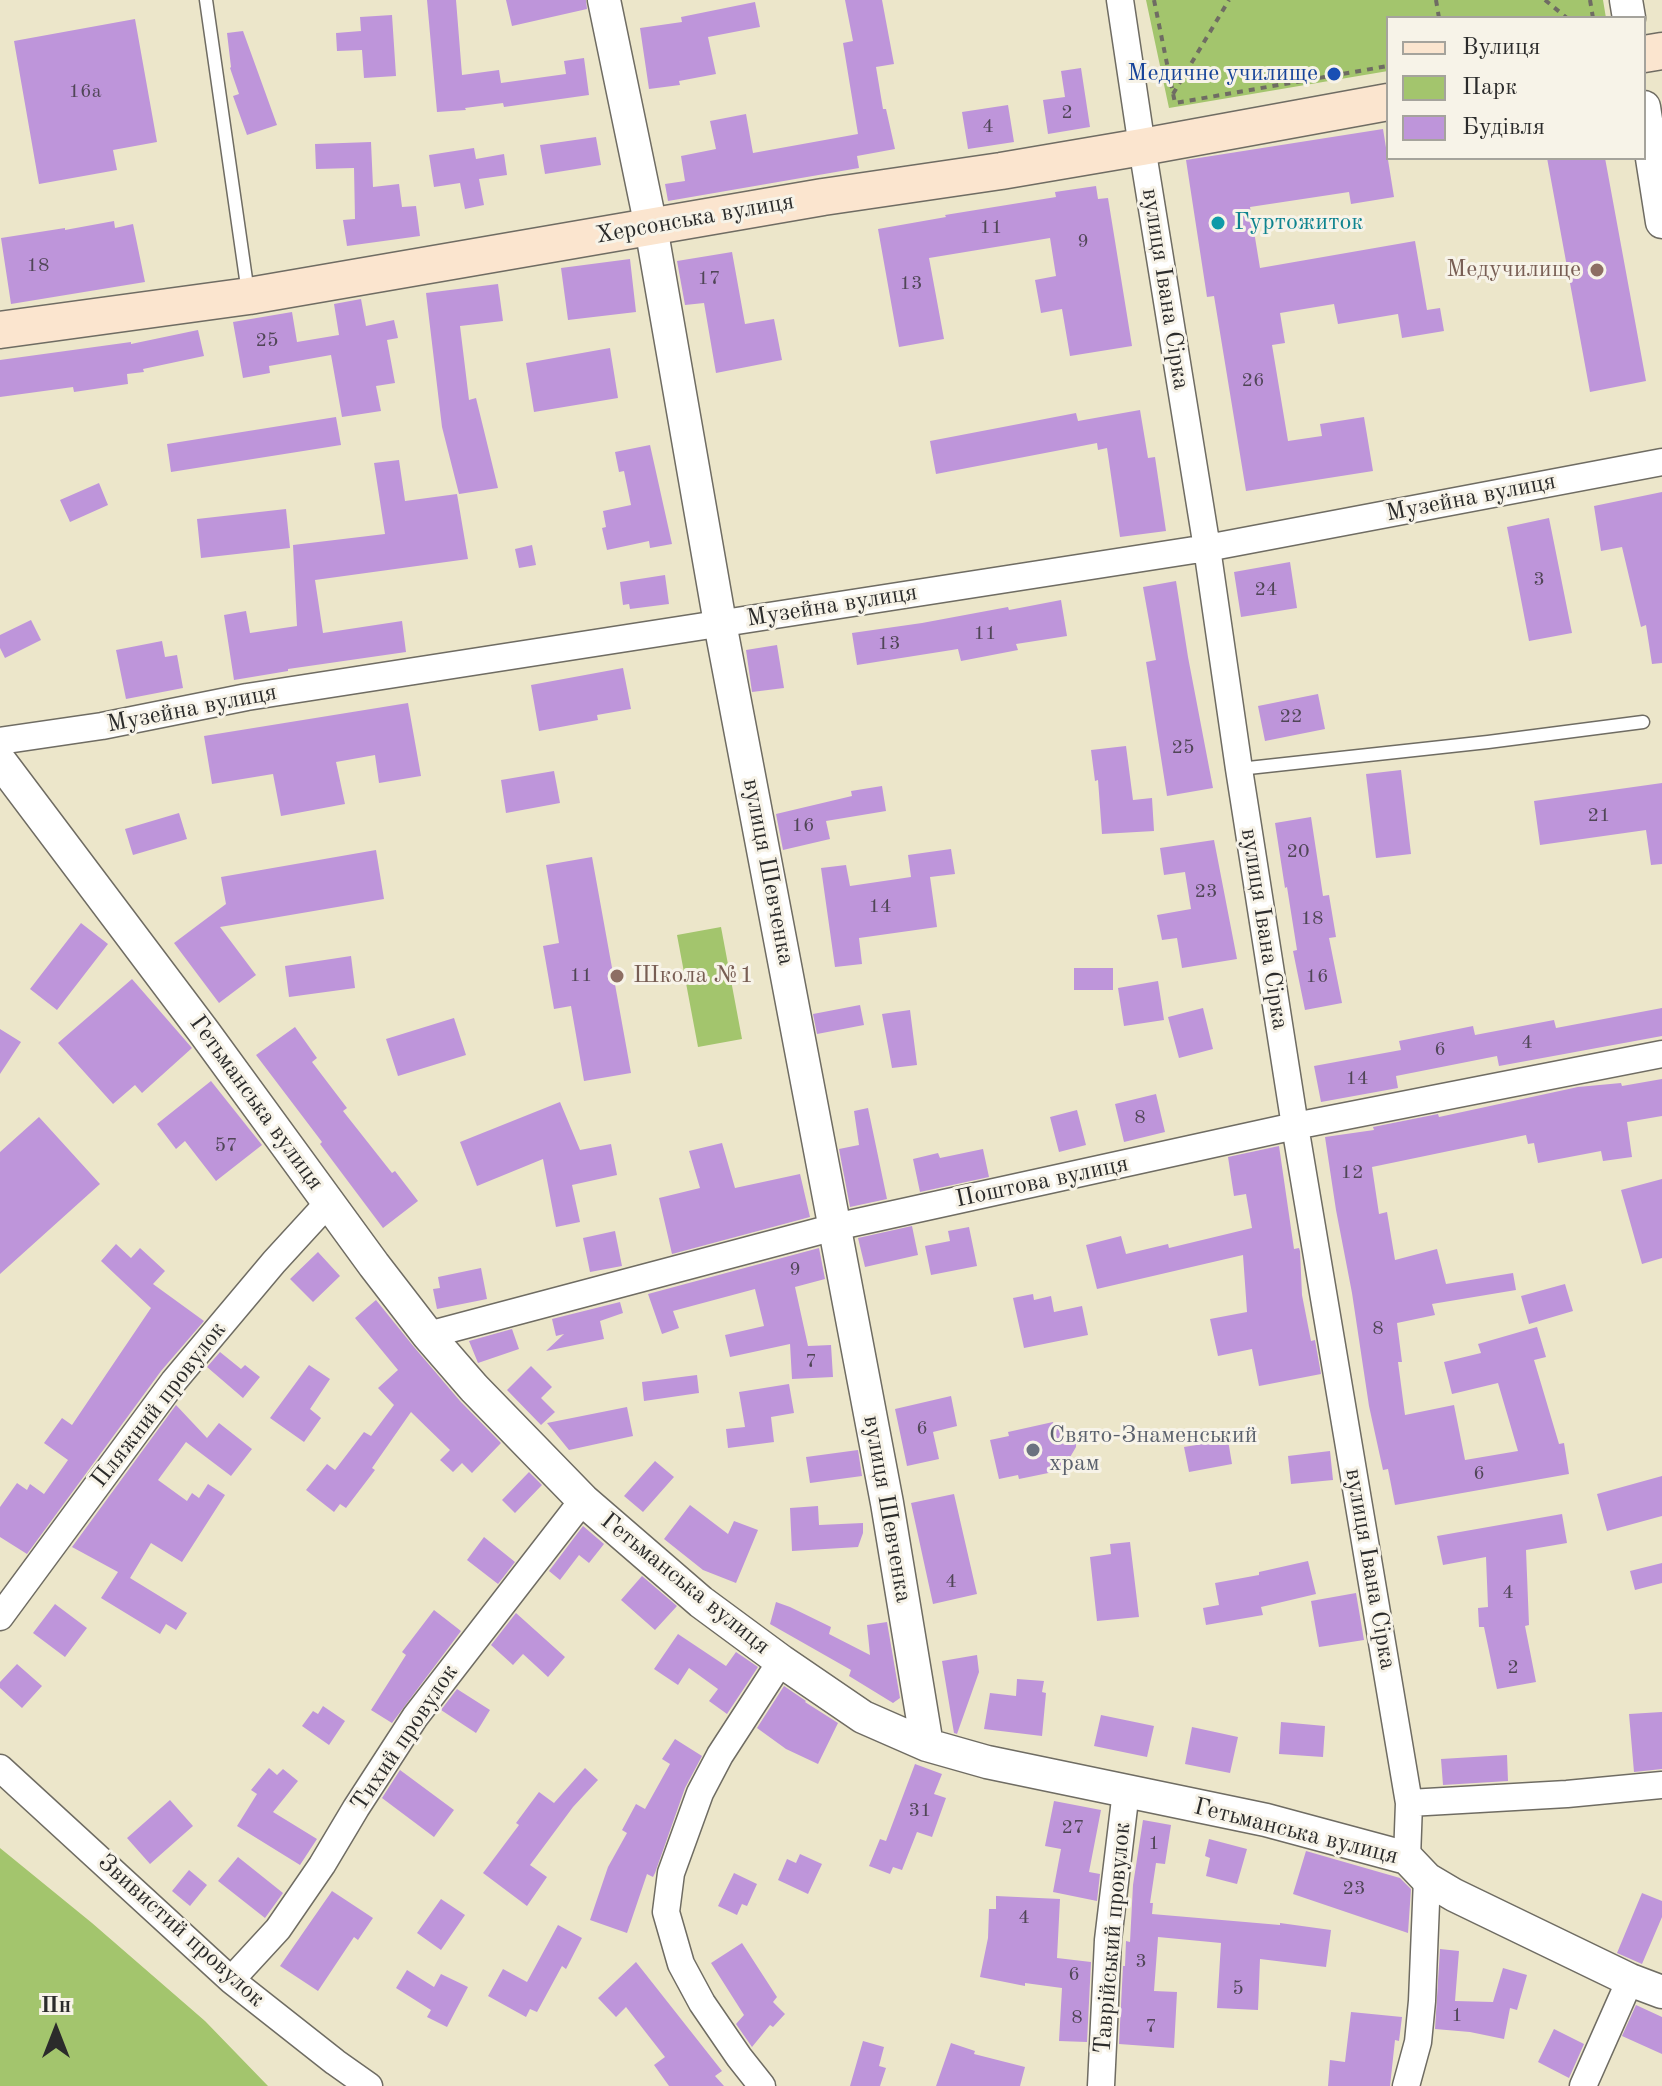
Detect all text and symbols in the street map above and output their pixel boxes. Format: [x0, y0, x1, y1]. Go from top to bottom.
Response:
legend [1386, 16, 1646, 160]
text: Вулиця [1462, 36, 1541, 60]
place label: Медичне училище [1127, 60, 1318, 88]
marker: Медичне училище [1325, 65, 1343, 83]
text: Парк [1462, 76, 1517, 100]
house number: 16а [68, 80, 102, 104]
house number: 2 [1061, 101, 1073, 125]
house number: 4 [982, 115, 994, 139]
text: Будівля [1462, 116, 1545, 140]
street label: вулиця Івана Сірка [1135, 186, 1195, 392]
street label: Херсонська вулиця [594, 187, 796, 251]
place label: Гуртожиток [1234, 209, 1363, 237]
marker: Гуртожиток [1209, 214, 1227, 232]
house number: 11 [979, 216, 1003, 240]
house number: 9 [1077, 230, 1089, 254]
house number: 18 [26, 254, 50, 278]
place label: Медучилище [1446, 256, 1581, 284]
marker: Медучилище [1588, 261, 1606, 279]
house number: 17 [697, 267, 721, 291]
house number: 13 [899, 272, 923, 296]
house number: 25 [255, 329, 279, 353]
house number: 26 [1241, 369, 1265, 393]
street label: Музейна вулиця [1384, 467, 1558, 529]
house number: 3 [1533, 568, 1545, 592]
street label: Музейна вулиця [745, 578, 919, 634]
house number: 24 [1254, 578, 1278, 602]
house number: 11 [973, 622, 997, 646]
house number: 13 [877, 632, 901, 656]
street label: Музейна вулиця [105, 678, 279, 740]
house number: 22 [1279, 705, 1303, 729]
house number: 25 [1171, 736, 1195, 760]
street label: вулиця Шевченка [736, 776, 800, 968]
house number: 21 [1587, 804, 1611, 828]
house number: 16 [791, 814, 815, 838]
street label: вулиця Івана Сірка [1234, 826, 1294, 1032]
house number: 20 [1286, 840, 1310, 864]
house number: 23 [1194, 880, 1218, 904]
house number: 14 [868, 895, 892, 919]
house number: 18 [1300, 907, 1324, 931]
place label: Школа №1 [633, 962, 754, 990]
house number: 11 [569, 964, 593, 988]
house number: 16 [1305, 965, 1329, 989]
marker: Школа №1 [608, 967, 626, 985]
street label: Гетьманська вулиця [183, 1010, 329, 1196]
house number: 4 [1521, 1031, 1533, 1055]
house number: 6 [1434, 1038, 1446, 1062]
house number: 14 [1345, 1067, 1369, 1091]
house number: 8 [1134, 1106, 1146, 1130]
house number: 57 [214, 1134, 238, 1158]
street label: Поштова вулиця [953, 1150, 1131, 1214]
house number: 12 [1340, 1161, 1364, 1185]
house number: 9 [789, 1258, 801, 1282]
street label: Пляжний провулок [85, 1316, 233, 1494]
house number: 8 [1372, 1317, 1384, 1341]
house number: 7 [805, 1350, 817, 1374]
street label: вулиця Шевченка [856, 1413, 918, 1605]
house number: 6 [916, 1417, 928, 1441]
place label: Свято-Знаменський храм [1049, 1422, 1257, 1478]
marker: Свято-Знаменський храм [1024, 1441, 1042, 1459]
house number: 6 [1473, 1462, 1485, 1486]
street label: вулиця Івана Сірка [1338, 1466, 1402, 1672]
street label: Гетьманська вулиця [595, 1507, 775, 1661]
house number: 4 [945, 1570, 957, 1594]
house number: 4 [1502, 1581, 1514, 1605]
house number: 2 [1507, 1656, 1519, 1680]
street label: Тихий провулок [345, 1659, 465, 1817]
street label: Гетьманська вулиця [1191, 1793, 1401, 1871]
house number: 31 [908, 1799, 932, 1823]
house number: 27 [1061, 1816, 1085, 1840]
street label: Таврійський провулок [1089, 1821, 1137, 2055]
house number: 1 [1148, 1832, 1160, 1856]
street label: Звивистий провулок [92, 1848, 270, 2014]
house number: 23 [1342, 1877, 1366, 1901]
house number: 4 [1018, 1906, 1030, 1930]
house number: 3 [1135, 1950, 1147, 1974]
house number: 6 [1068, 1963, 1080, 1987]
house number: 5 [1232, 1977, 1244, 2001]
north arrow [16, 1990, 96, 2070]
text: Пн [41, 1995, 71, 2017]
house number: 1 [1451, 2004, 1463, 2028]
house number: 8 [1071, 2006, 1083, 2030]
house number: 7 [1145, 2015, 1157, 2039]

